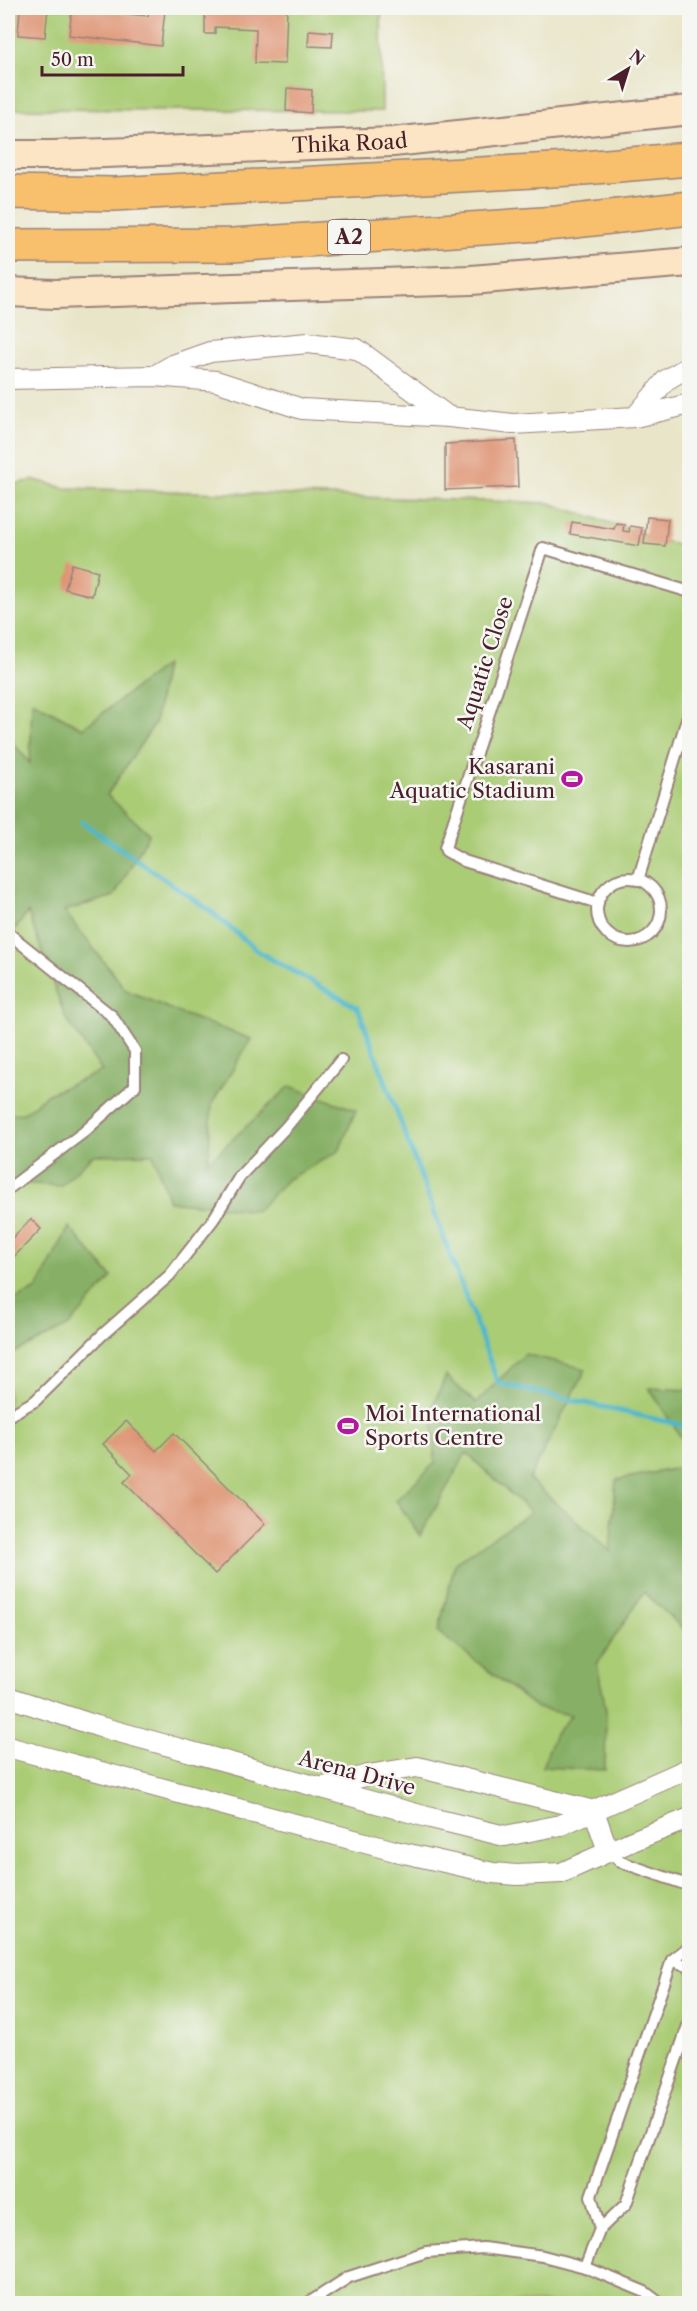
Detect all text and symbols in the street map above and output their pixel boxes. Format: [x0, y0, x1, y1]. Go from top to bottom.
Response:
scale bar [42, 39, 183, 77]
north arrow [598, 39, 658, 99]
text: N [626, 45, 649, 69]
text: 50 m [51, 49, 94, 71]
street label: Thika Road [292, 128, 409, 158]
road number: A2 [328, 220, 370, 254]
street label: Aquatic Close [451, 593, 518, 734]
place label: Kasarani Aquatic Stadium [389, 754, 555, 803]
sports icon: Kasarani Aquatic Stadium [560, 767, 584, 791]
place label: Moi International Sports Centre [365, 1401, 541, 1450]
sports icon: Moi International Sports Centre [336, 1414, 360, 1438]
street label: Arena Drive [295, 1745, 418, 1800]

